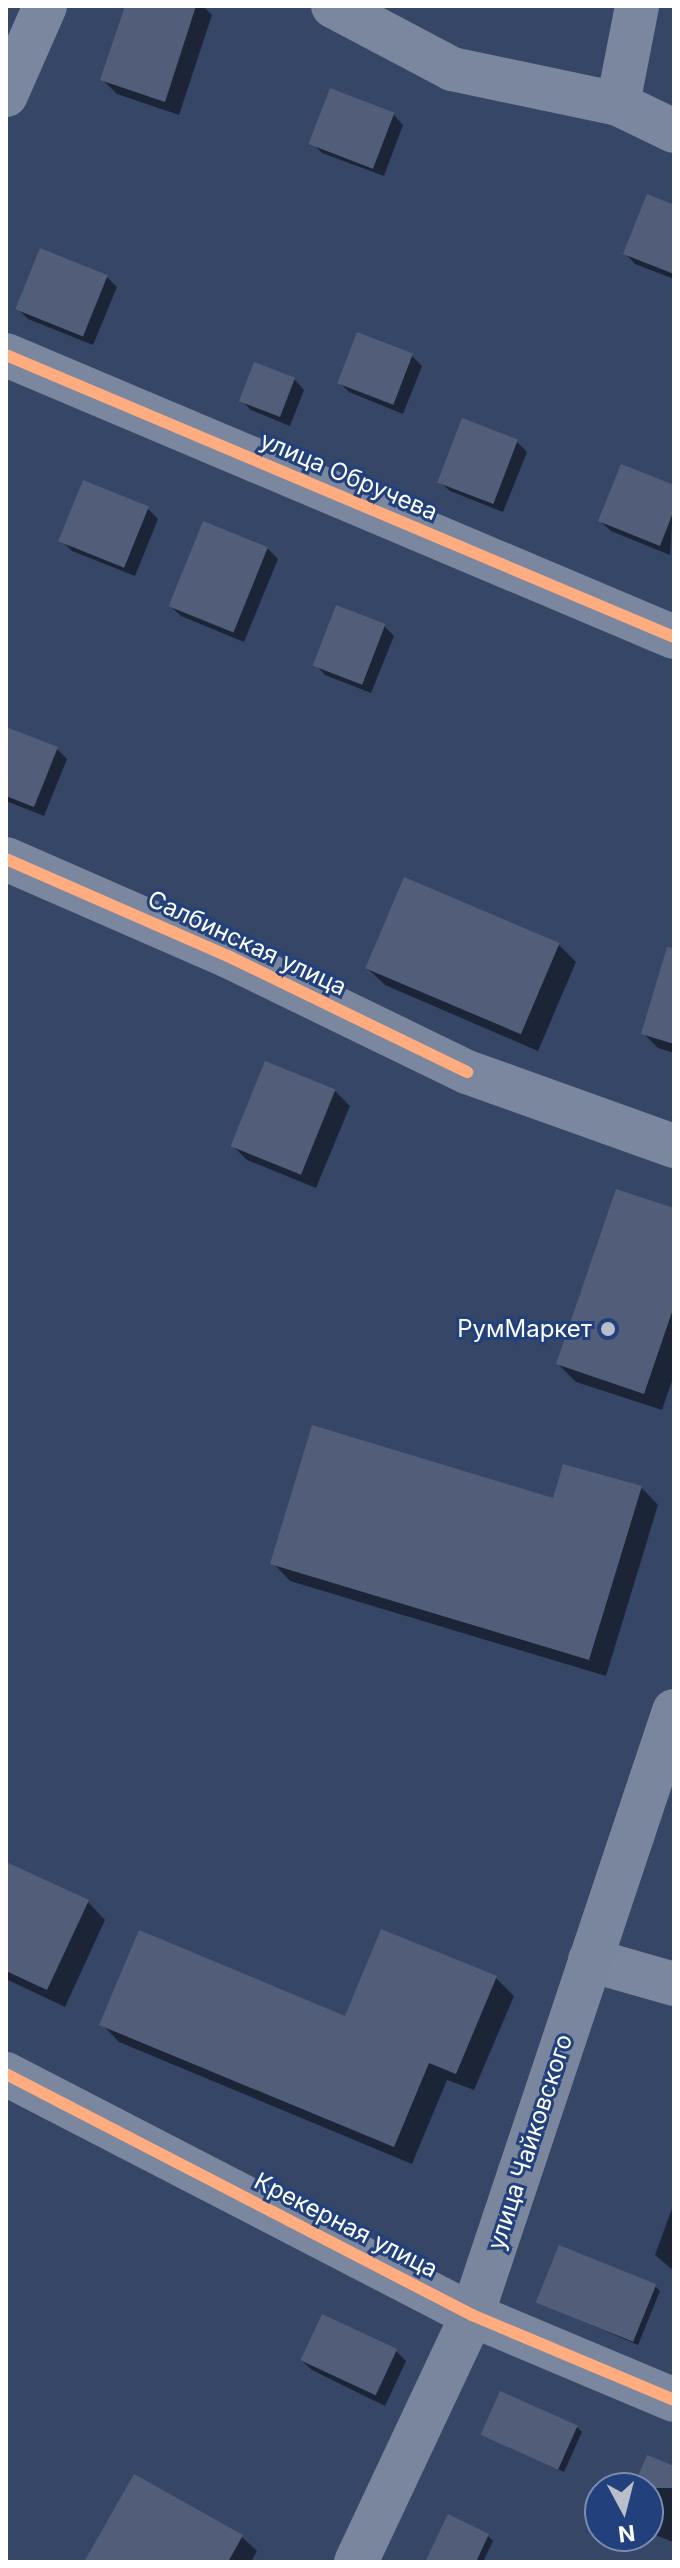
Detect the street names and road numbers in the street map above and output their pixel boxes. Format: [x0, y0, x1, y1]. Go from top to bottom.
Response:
street label: улица Обручева [256, 426, 442, 526]
street label: Салбинская улица [143, 884, 351, 1002]
street label: улица Чайковского [482, 2031, 578, 2253]
street label: Крекерная улица [250, 2166, 442, 2284]

